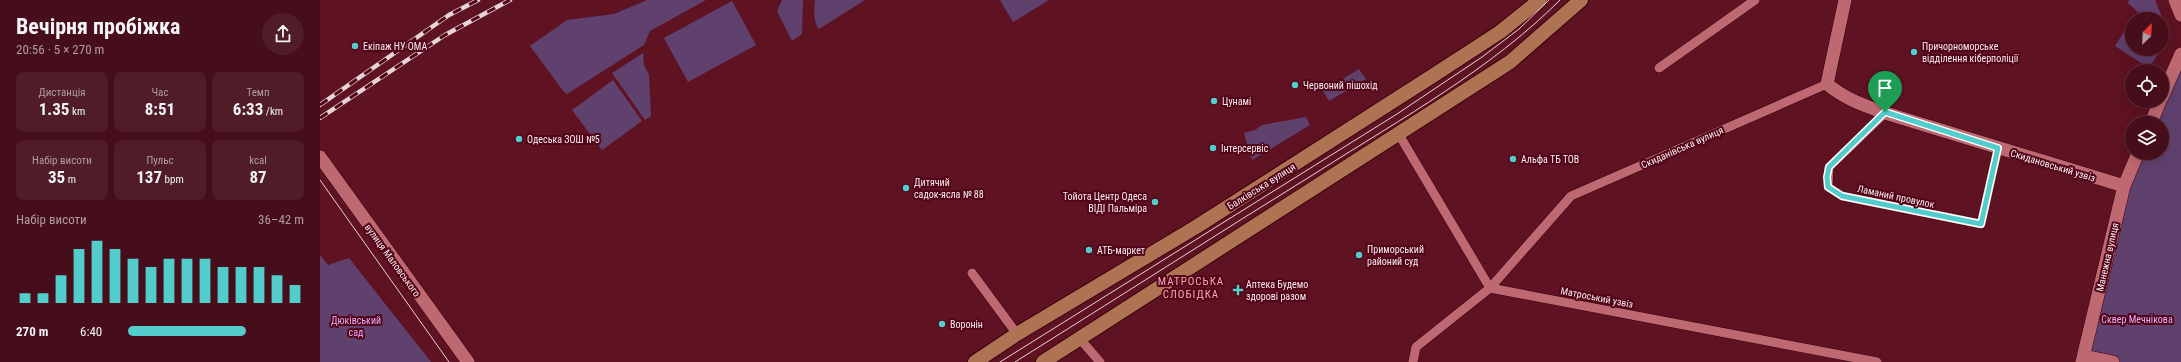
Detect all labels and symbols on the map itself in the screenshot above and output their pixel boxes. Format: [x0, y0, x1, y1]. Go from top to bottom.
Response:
north arrow [2125, 12, 2169, 56]
marker: Екіпаж НУ ОМА [350, 41, 360, 51]
place label: Екіпаж НУ ОМА [363, 41, 428, 52]
place label: Причорноморське відділення кіберполіції [1922, 41, 2019, 64]
marker: Причорноморське відділення кіберполіції [1909, 47, 1919, 57]
pin [1868, 71, 1902, 112]
marker: Червоний пішохід [1290, 80, 1300, 90]
place label: Червоний пішохід [1303, 80, 1378, 91]
marker: Цунамі [1209, 96, 1219, 106]
place label: Цунамі [1222, 96, 1251, 107]
street label: Скиданівська вулиця [1639, 124, 1725, 171]
marker: Одеська ЗОШ №5 [514, 134, 524, 144]
place label: Одеська ЗОШ №5 [527, 134, 600, 145]
marker: Інтерсервіс [1208, 143, 1218, 153]
place label: Інтерсервіс [1221, 143, 1269, 154]
street label: Скидановський узвіз [2009, 147, 2097, 184]
marker: Альфа ТБ ТОВ [1508, 154, 1518, 164]
place label: Альфа ТБ ТОВ [1521, 154, 1579, 165]
street label: Балківська вулиця [1225, 161, 1297, 212]
place label: Дитячий садок-ясла № 88 [914, 177, 984, 200]
marker: Дитячий садок-ясла № 88 [901, 183, 911, 193]
street label: Ламаний провулок [1856, 183, 1936, 210]
place label: Тойота Центр Одеса ВІДІ Пальміра [1063, 191, 1147, 214]
marker: Тойота Центр Одеса ВІДІ Пальміра [1150, 197, 1160, 207]
street label: вулиця Маловського [363, 222, 423, 299]
street label: Манежна вулиця [2094, 222, 2121, 293]
place label: Приморський районий суд [1367, 244, 1424, 267]
marker: АТБ-маркет [1084, 245, 1094, 255]
place label: АТБ-маркет [1097, 245, 1145, 256]
marker: Приморський районий суд [1354, 250, 1364, 260]
district label: МАТРОСЬКА СЛОБІДКА [1158, 275, 1224, 301]
place label: Аптека Будемо здорові разом [1246, 279, 1308, 302]
marker: Аптека Будемо здорові разом [1233, 285, 1243, 295]
street label: Матроський узвіз [1560, 285, 1634, 310]
park label: Сквер Мечнікова [2101, 314, 2173, 325]
park label: Дюківський сад [331, 315, 381, 338]
marker: Воронін [937, 319, 947, 329]
place label: Воронін [950, 319, 983, 330]

